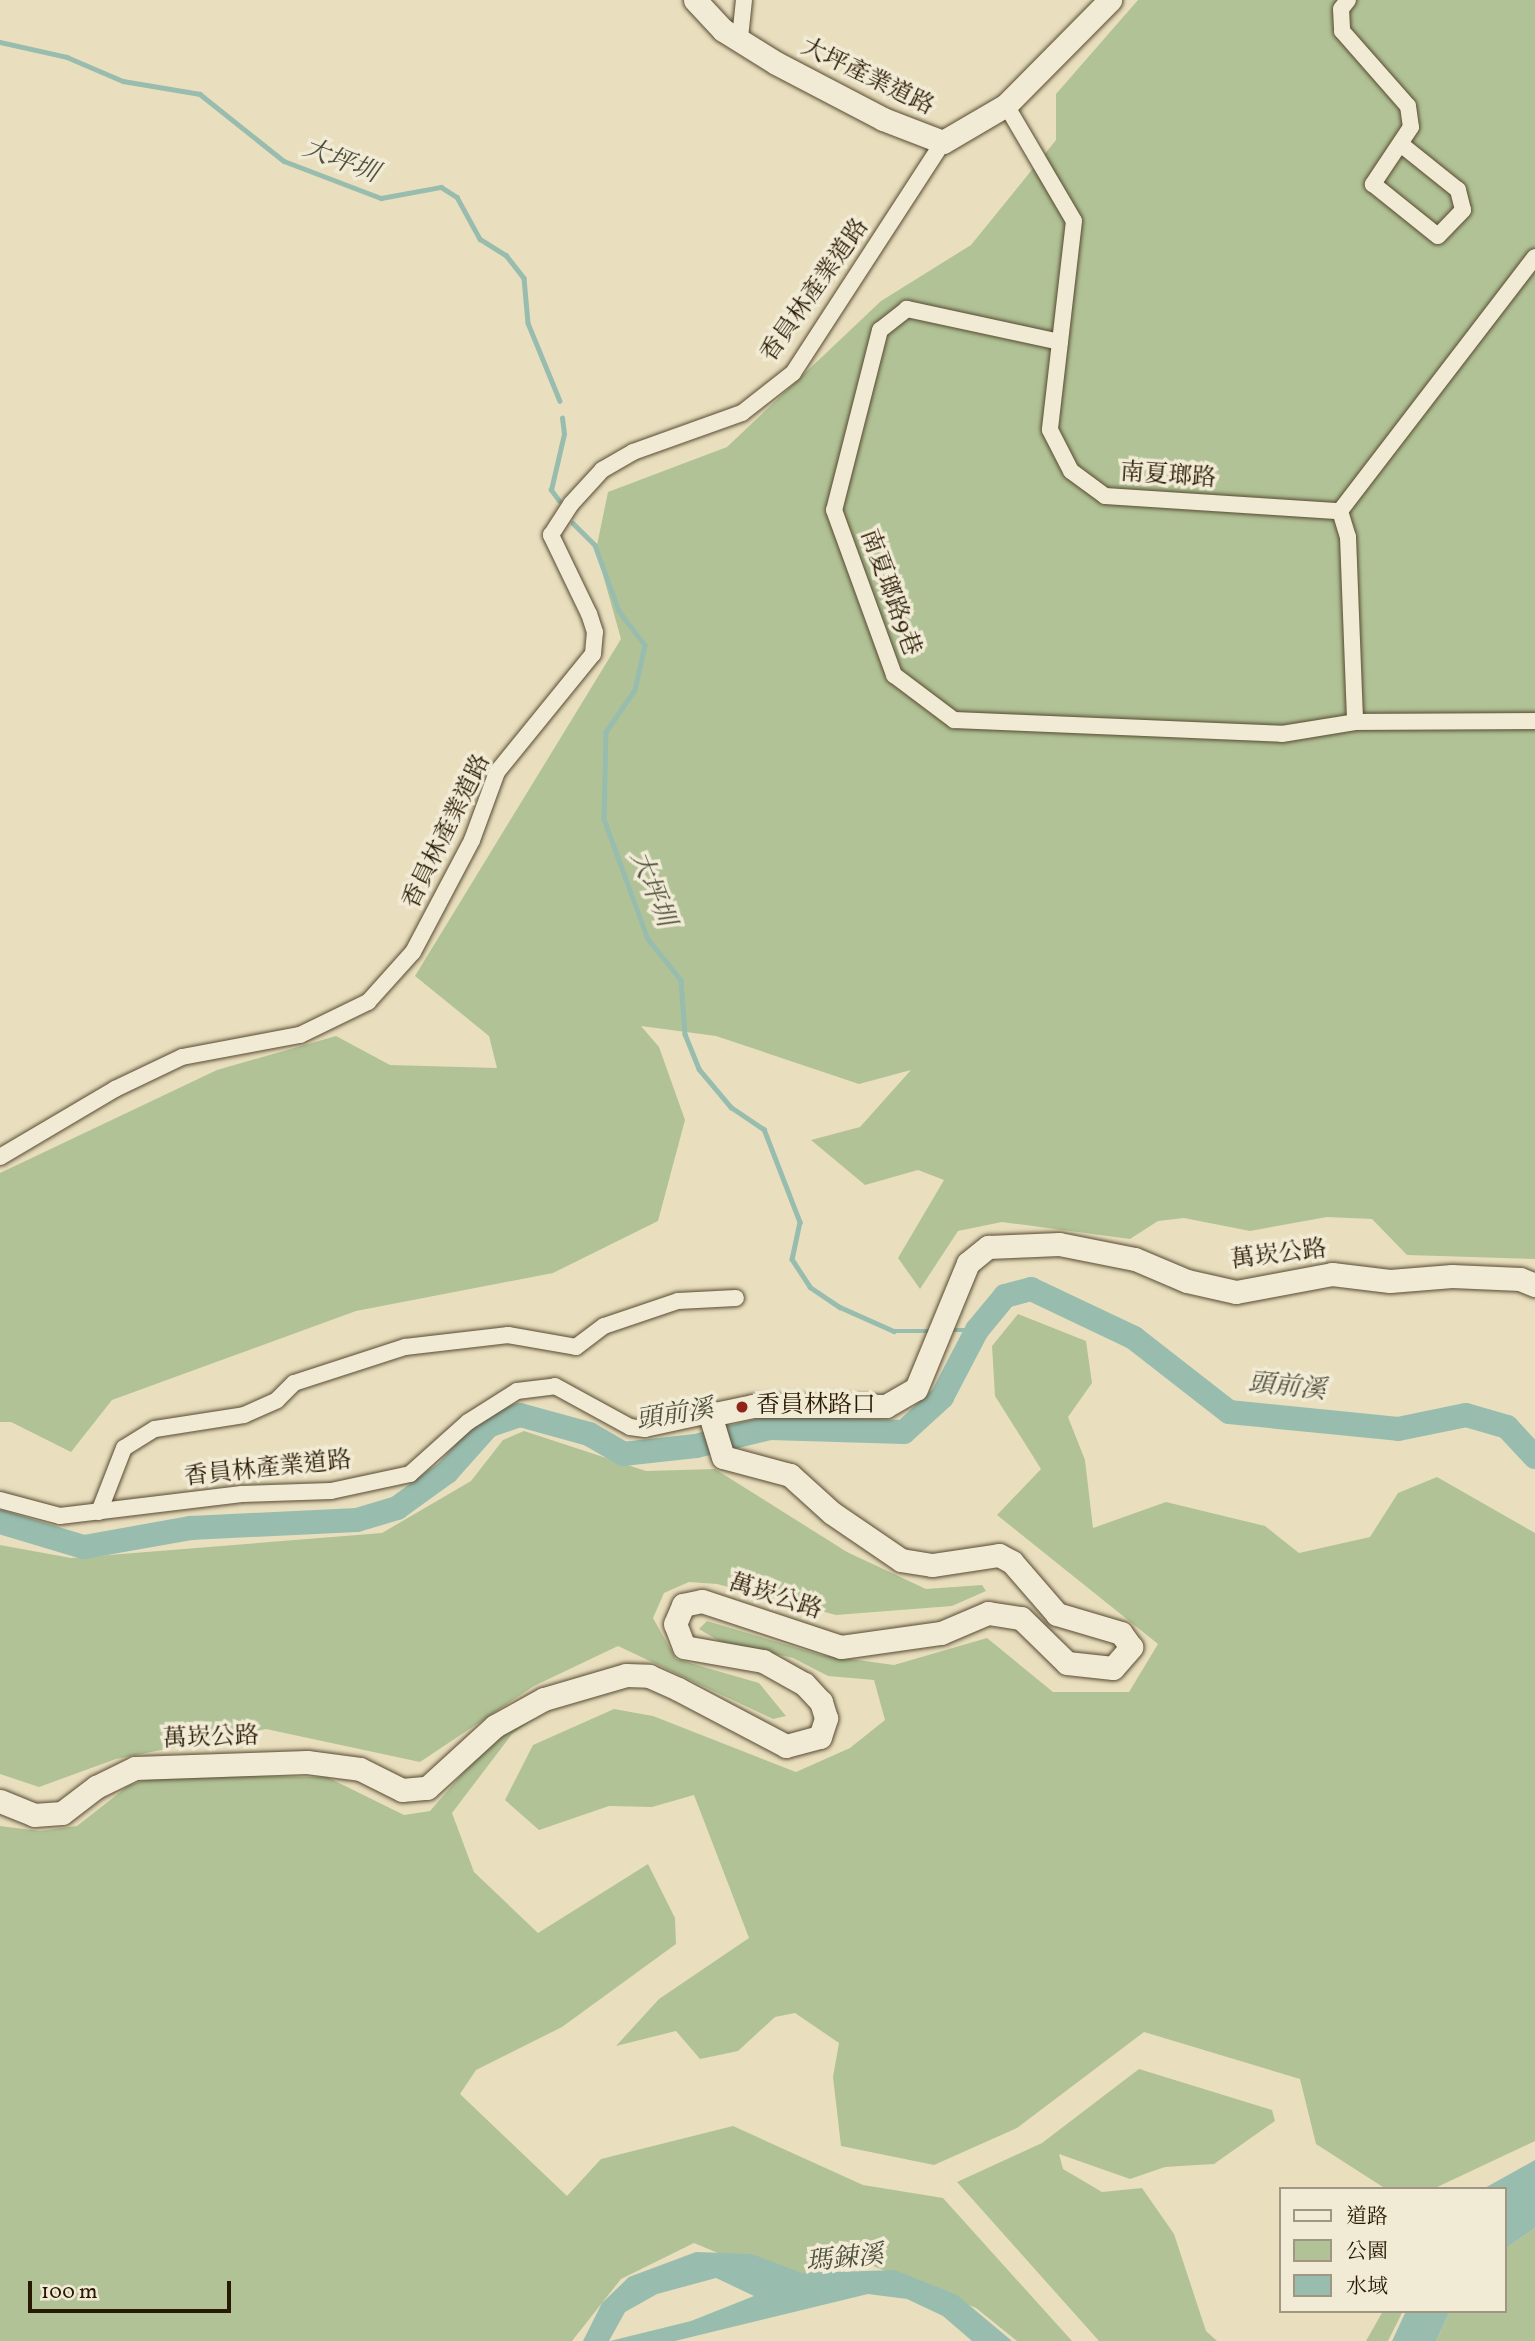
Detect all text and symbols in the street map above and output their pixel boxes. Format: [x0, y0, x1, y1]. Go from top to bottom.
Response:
street label: 大坪產業道路 [796, 33, 938, 123]
water label: 大坪圳 [298, 133, 382, 191]
street label: 香員林產業道路 [756, 214, 876, 368]
street label: 南夏瑯路 [1119, 459, 1217, 495]
street label: 南夏瑯路9巷 [853, 526, 925, 660]
street label: 香員林產業道路 [398, 750, 498, 914]
water label: 大坪圳 [622, 847, 680, 931]
street label: 萬崁公路 [1230, 1236, 1328, 1276]
water label: 頭前溪 [1247, 1368, 1327, 1408]
place label: 香員林路口 [756, 1393, 876, 1421]
water label: 頭前溪 [634, 1394, 716, 1438]
marker: 香員林路口 [734, 1399, 750, 1415]
street label: 香員林產業道路 [183, 1447, 353, 1493]
street label: 萬崁公路 [725, 1569, 825, 1627]
street label: 萬崁公路 [163, 1723, 259, 1755]
legend [1280, 2187, 1507, 2313]
text: 道路 [1346, 2203, 1388, 2232]
text: 公園 [1346, 2238, 1388, 2267]
water label: 瑪鋉溪 [805, 2240, 885, 2280]
scale bar [32, 2268, 234, 2312]
text: 水域 [1346, 2273, 1388, 2302]
text: 100 m [41, 2278, 98, 2307]

